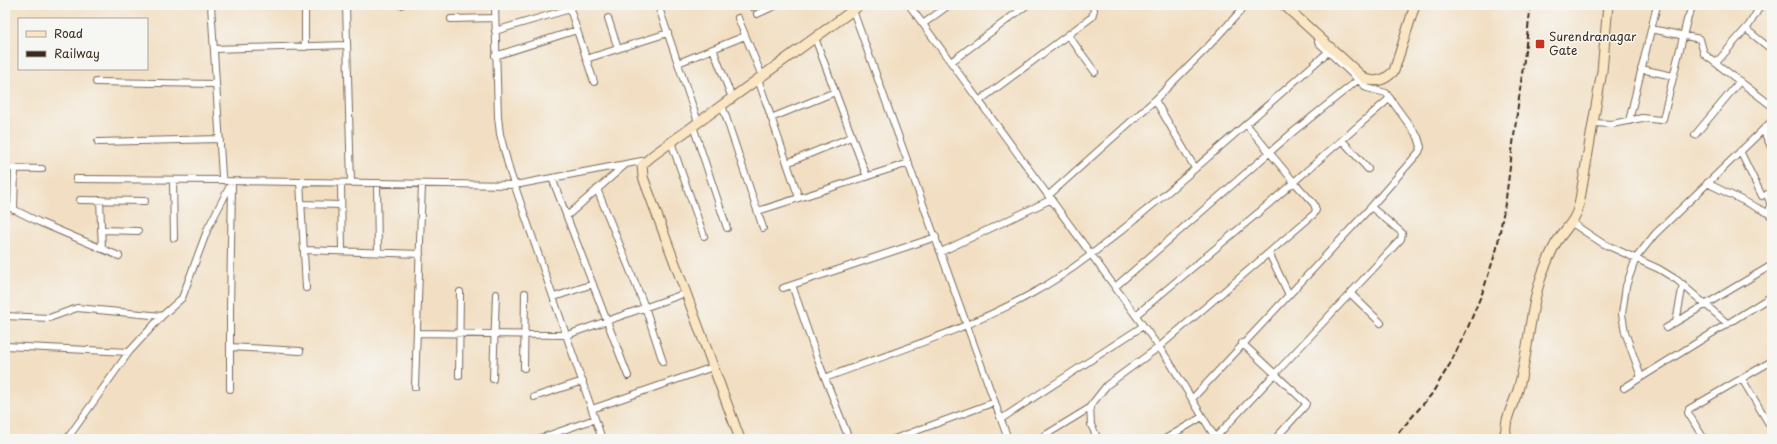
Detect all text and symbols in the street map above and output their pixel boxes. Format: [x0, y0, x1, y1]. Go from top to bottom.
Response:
legend [18, 18, 148, 70]
text: Road [54, 24, 83, 42]
place label: Surendranagar Gate [1549, 27, 1637, 59]
marker: Surendranagar Gate [1534, 38, 1546, 50]
text: Railway [54, 44, 100, 62]

